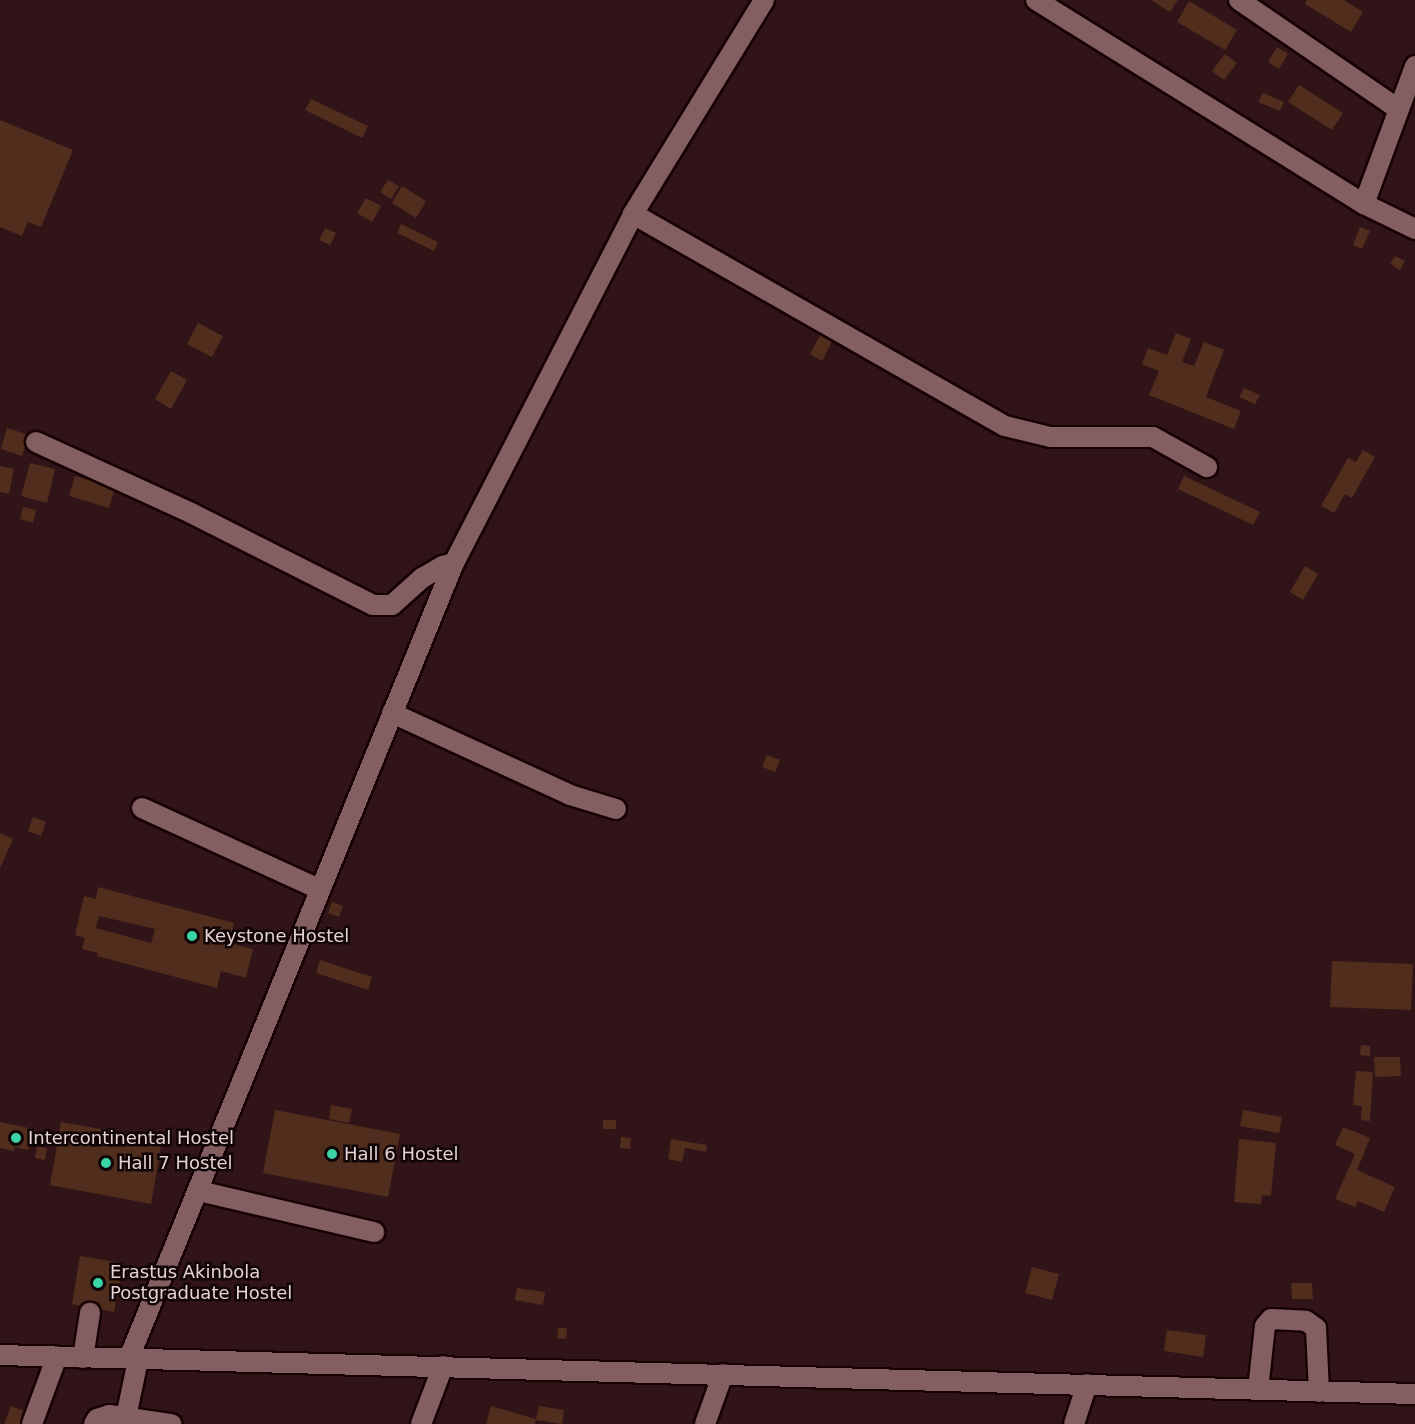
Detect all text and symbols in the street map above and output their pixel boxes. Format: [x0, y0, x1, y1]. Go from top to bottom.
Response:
place label: Keystone Hostel [204, 925, 349, 947]
marker: Keystone Hostel [185, 929, 199, 943]
place label: Intercontinental Hostel [28, 1127, 234, 1149]
marker: Intercontinental Hostel [9, 1131, 23, 1145]
place label: Hall 6 Hostel [344, 1143, 459, 1165]
marker: Hall 6 Hostel [325, 1147, 339, 1161]
place label: Hall 7 Hostel [118, 1152, 233, 1174]
marker: Hall 7 Hostel [99, 1156, 113, 1170]
place label: Erastus Akinbola Postgraduate Hostel [110, 1262, 292, 1304]
marker: Erastus Akinbola Postgraduate Hostel [91, 1276, 105, 1290]

